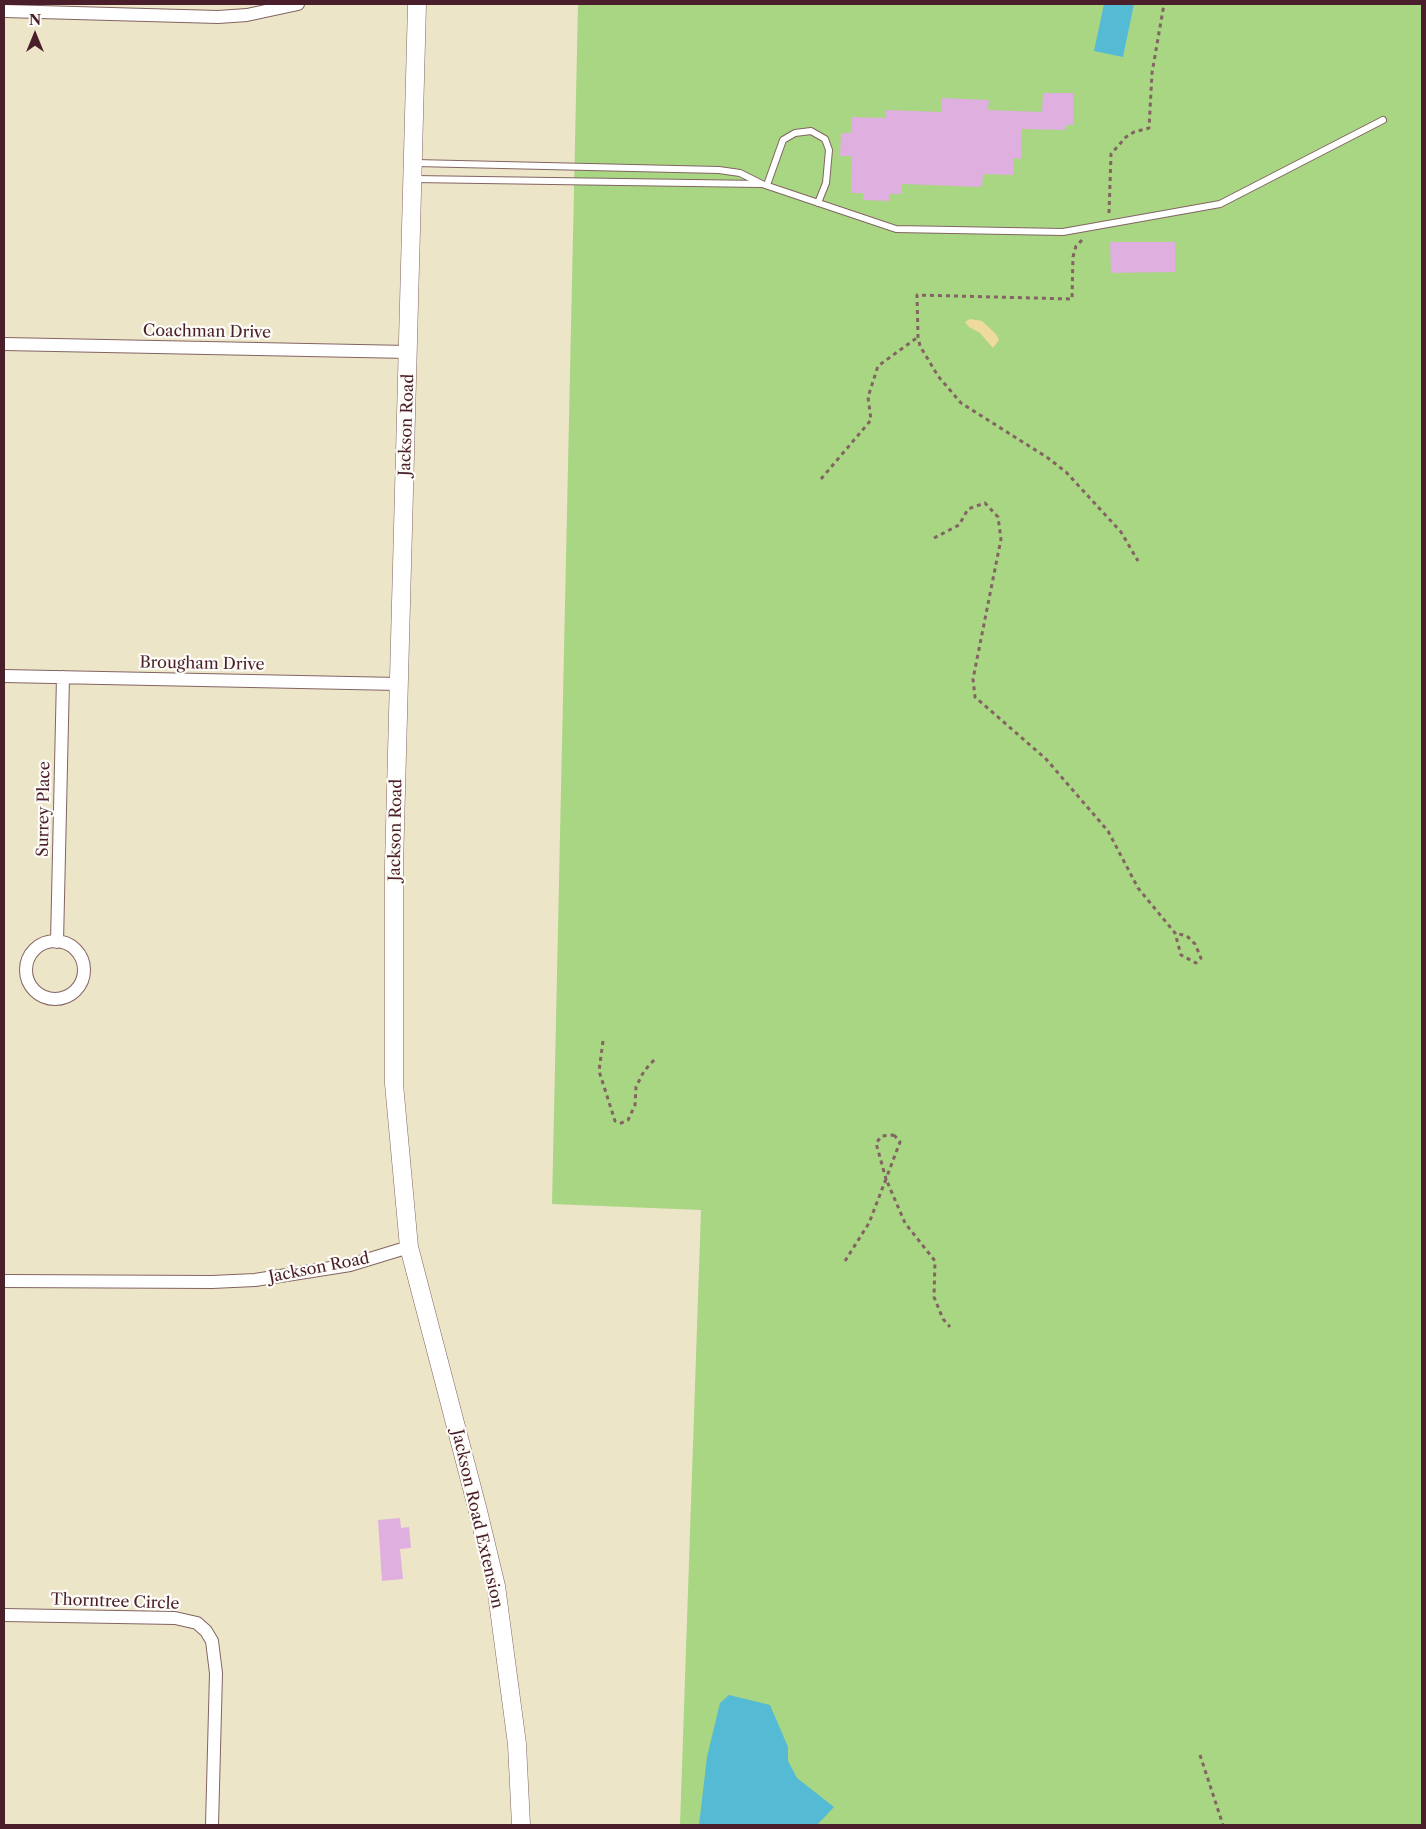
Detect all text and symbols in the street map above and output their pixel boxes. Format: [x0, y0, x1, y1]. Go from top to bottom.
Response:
north arrow [10, 10, 60, 60]
text: N [29, 11, 41, 29]
street label: Coachman Drive [143, 321, 271, 343]
street label: Jackson Road [396, 374, 418, 476]
street label: Brougham Drive [139, 653, 265, 675]
street label: Surrey Place [34, 761, 54, 857]
street label: Jackson Road [386, 779, 406, 881]
street label: Jackson Road [267, 1249, 371, 1287]
street label: Jackson Road Extension [447, 1428, 507, 1610]
street label: Thorntree Circle [50, 1590, 180, 1614]

